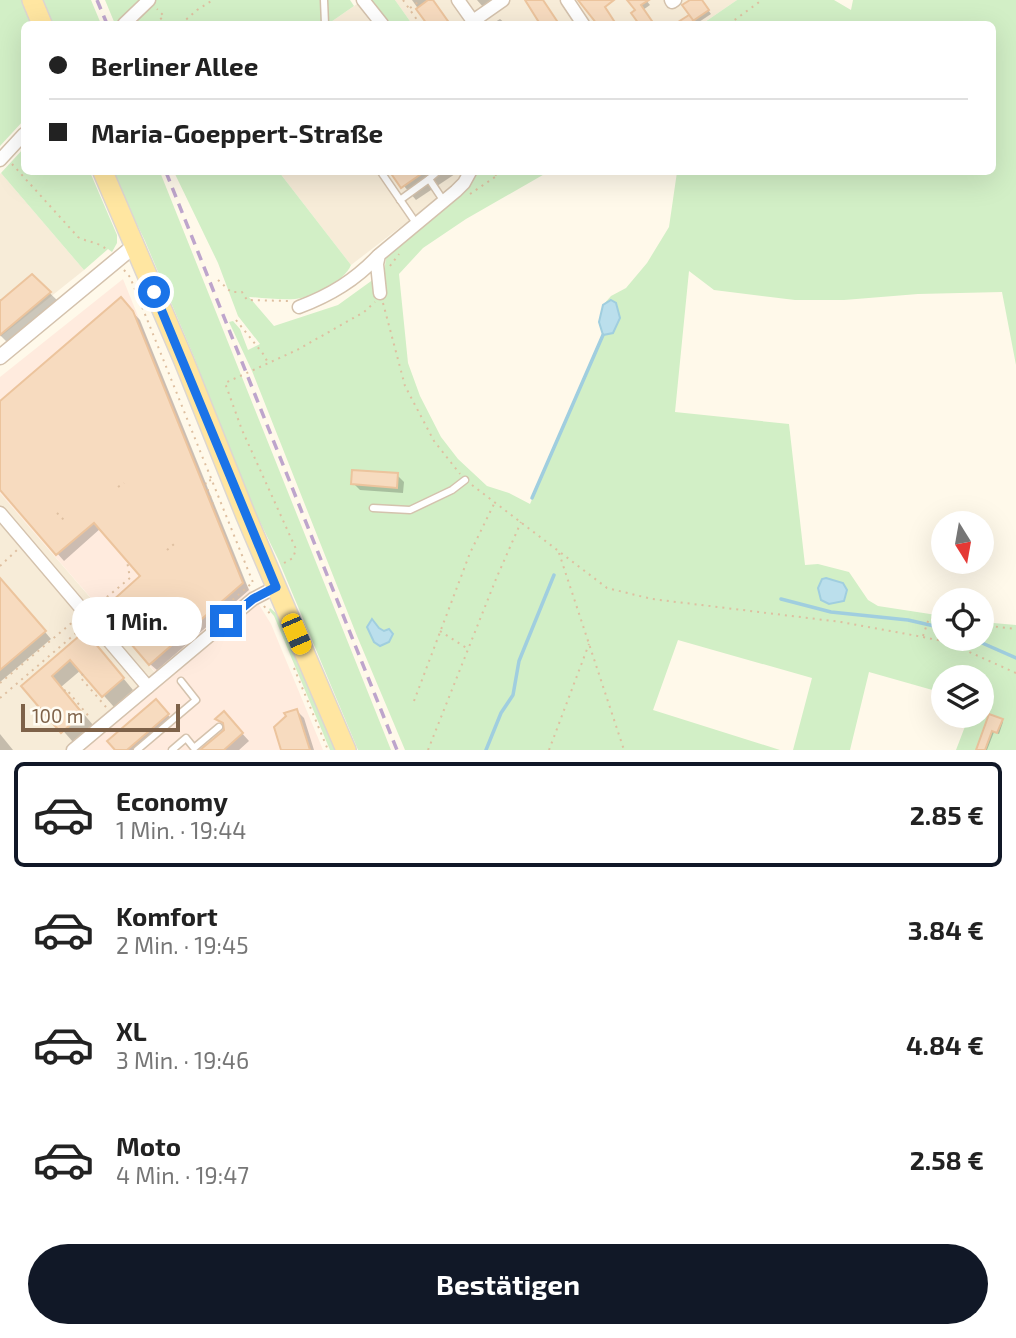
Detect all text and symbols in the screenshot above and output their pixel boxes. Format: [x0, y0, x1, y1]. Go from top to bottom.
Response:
text: Berliner Allee [91, 50, 258, 81]
text: Maria-Goeppert-Straße [91, 117, 383, 148]
route start [138, 276, 170, 308]
north arrow [931, 511, 994, 574]
map controls [931, 511, 994, 728]
button: locate [931, 588, 994, 651]
callout: 1 Min. [72, 596, 202, 646]
route end [210, 605, 242, 637]
text: 1 Min. [106, 607, 168, 635]
car [279, 611, 314, 657]
button: layers [931, 665, 994, 728]
scale bar [21, 701, 180, 733]
text: 100 m [32, 704, 83, 727]
icon: car [32, 783, 95, 846]
text: Economy [116, 785, 228, 816]
text: 2.85 € [910, 799, 984, 830]
text: 1 Min. · 19:44 [116, 816, 247, 844]
icon: car [32, 898, 95, 961]
text: Komfort [116, 900, 218, 931]
text: 3.84 € [908, 914, 984, 945]
text: 2 Min. · 19:45 [116, 931, 248, 959]
icon: car [32, 1013, 95, 1076]
text: XL [116, 1015, 147, 1046]
text: 4.84 € [906, 1029, 984, 1060]
text: 3 Min. · 19:46 [116, 1046, 249, 1074]
icon: car [32, 1128, 95, 1191]
text: Moto [116, 1130, 181, 1161]
text: 2.58 € [910, 1144, 984, 1175]
text: 4 Min. · 19:47 [116, 1161, 249, 1189]
button: Bestätigen [28, 1244, 988, 1324]

